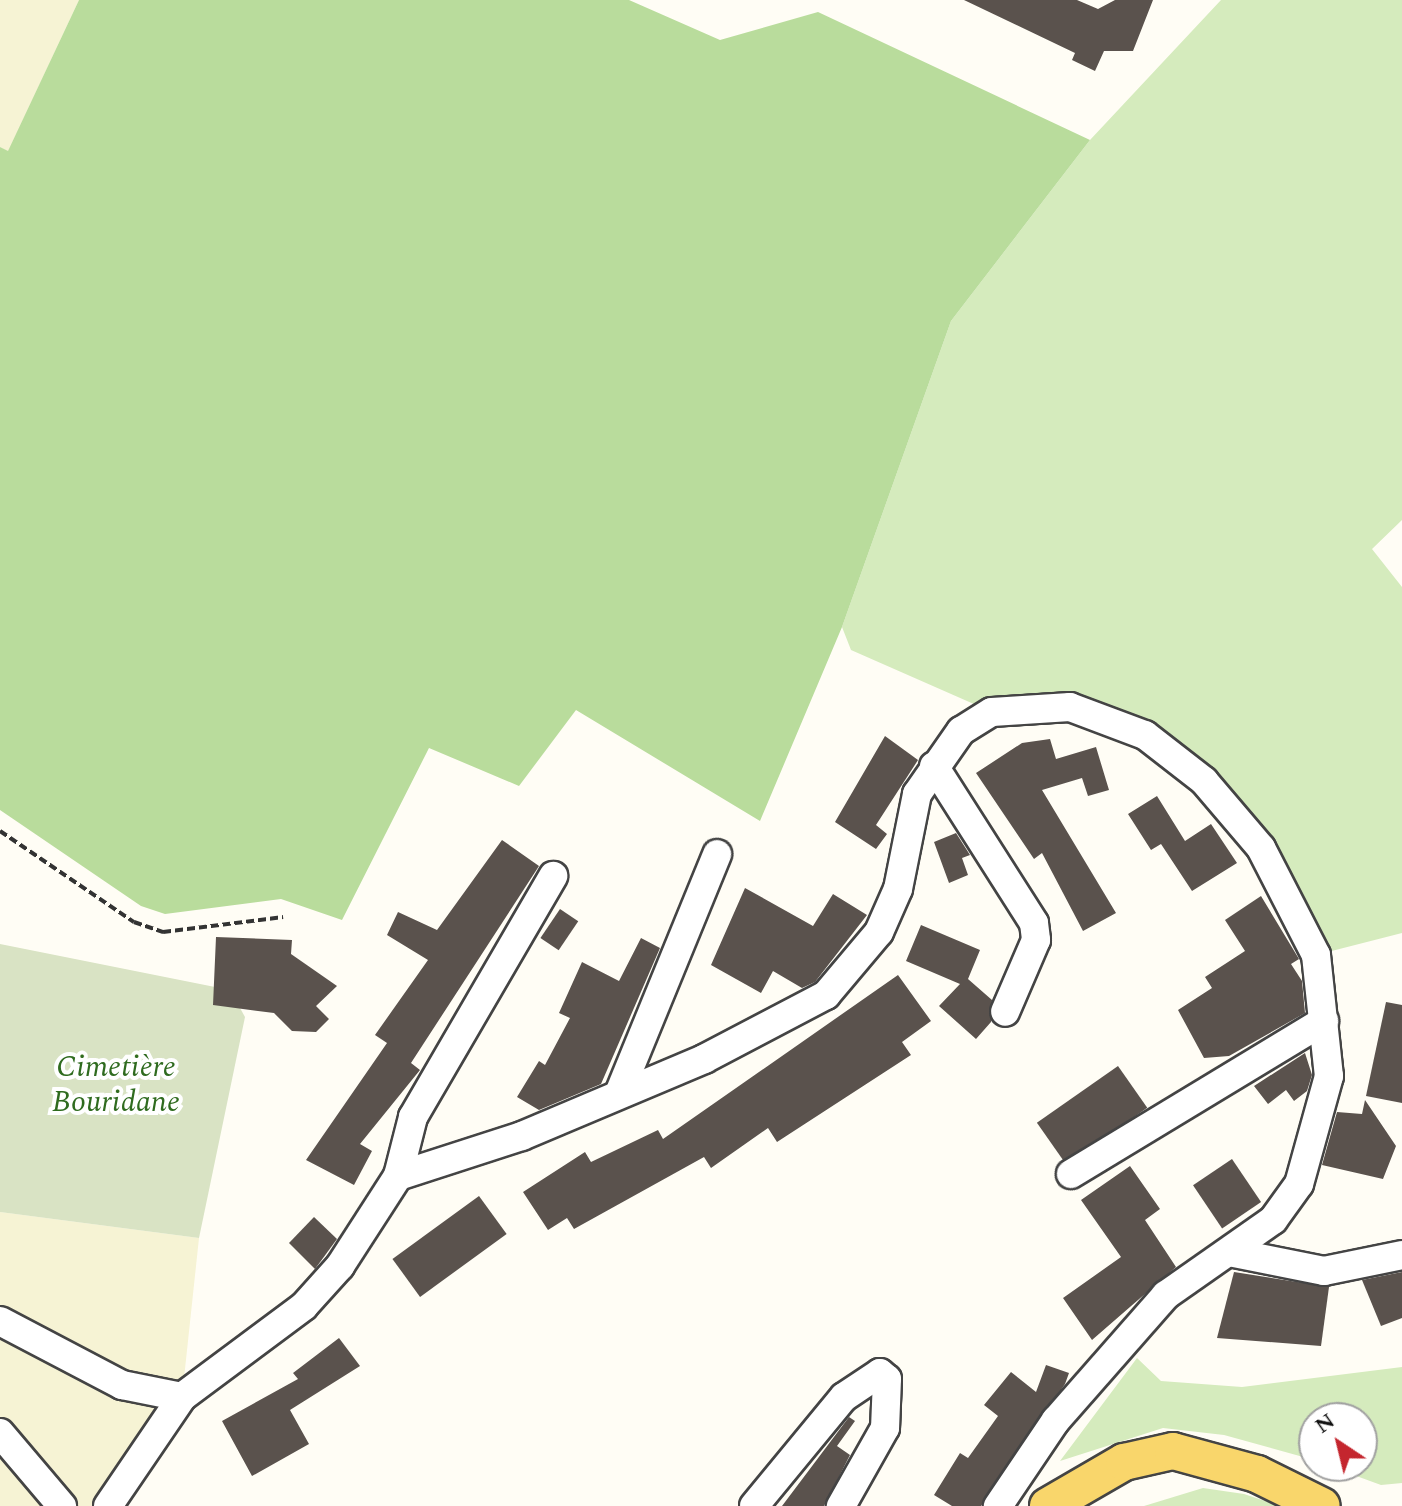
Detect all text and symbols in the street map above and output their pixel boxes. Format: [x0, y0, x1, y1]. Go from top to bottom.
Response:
park label: Cimetière Bouridane [52, 1049, 180, 1120]
north arrow [1298, 1402, 1378, 1482]
text: N [1308, 1405, 1342, 1442]

